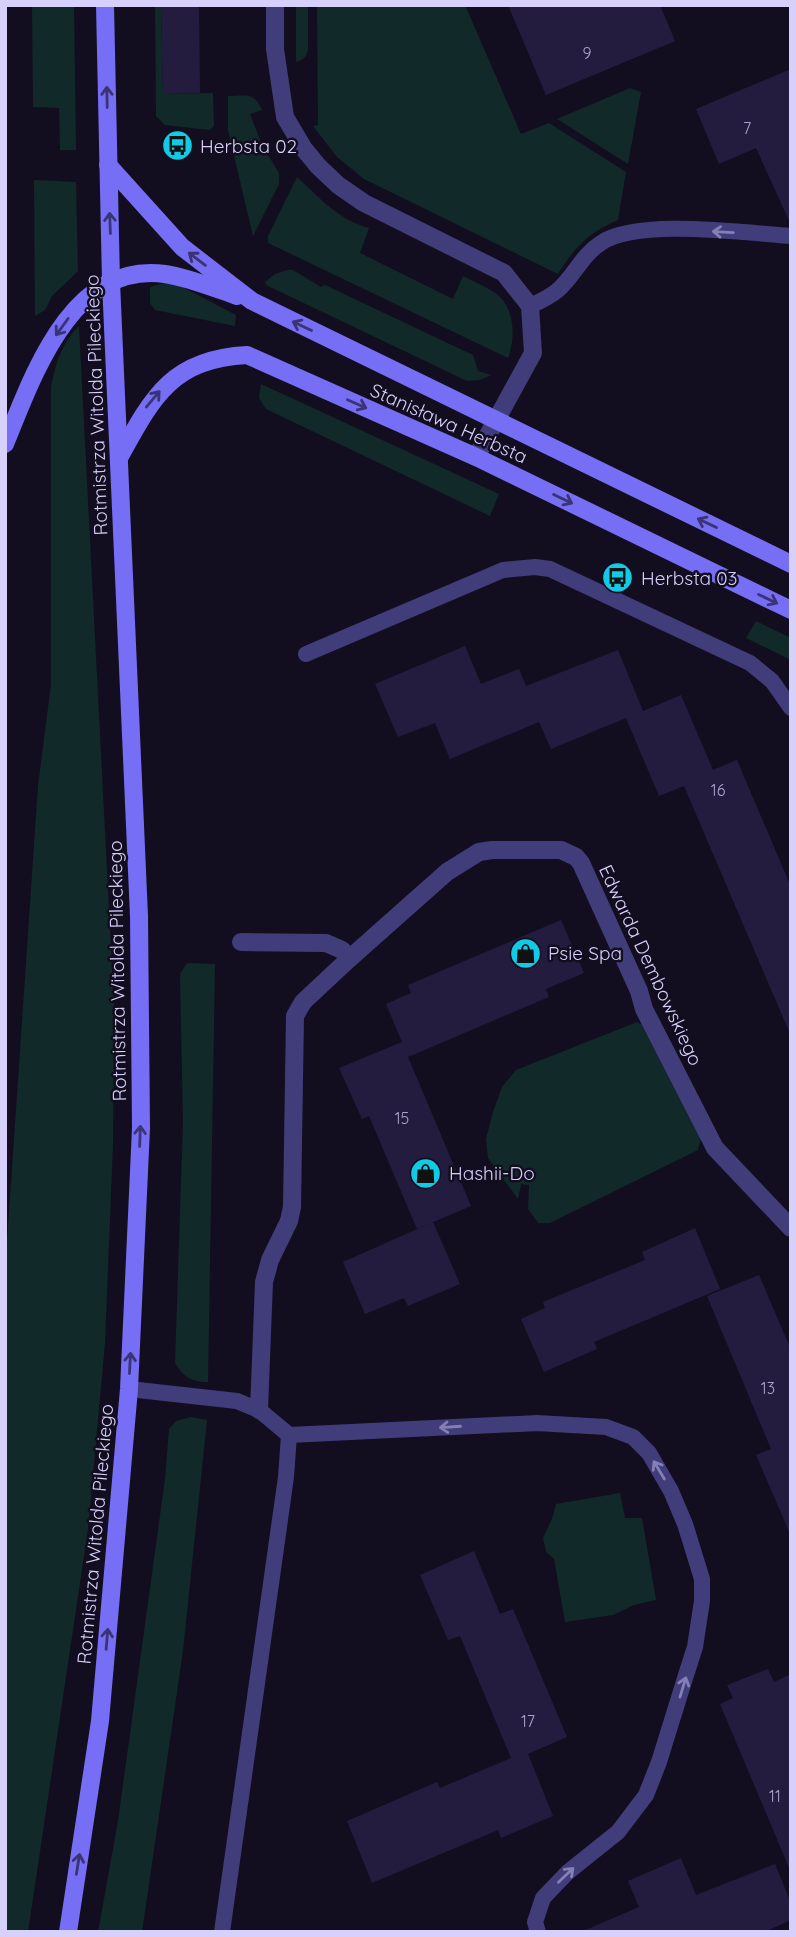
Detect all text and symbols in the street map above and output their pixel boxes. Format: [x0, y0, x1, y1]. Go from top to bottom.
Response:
house number: 9 [583, 43, 592, 63]
one-way arrow [100, 85, 114, 108]
house number: 7 [743, 118, 751, 138]
bus stop icon: Herbsta 02 [160, 129, 194, 163]
place label: Herbsta 02 [200, 134, 297, 158]
one-way arrow [103, 212, 116, 235]
one-way arrow [711, 226, 734, 239]
one-way arrow [189, 252, 207, 267]
street label: Rotmistrza Witolda Pileckiego [79, 274, 113, 536]
one-way arrow [54, 317, 69, 336]
one-way arrow [292, 319, 313, 333]
street label: Stanisława Herbsta [367, 378, 531, 468]
one-way arrow [146, 391, 161, 409]
one-way arrow [346, 398, 367, 411]
one-way arrow [552, 493, 573, 506]
one-way arrow [697, 516, 718, 529]
bus stop icon: Herbsta 03 [601, 561, 635, 595]
place label: Herbsta 03 [641, 566, 738, 590]
one-way arrow [757, 592, 778, 606]
house number: 16 [711, 780, 726, 800]
street label: Rotmistrza Witolda Pileckiego [103, 840, 131, 1102]
street label: Edwarda Dembowskiego [594, 861, 708, 1069]
shop icon: Psie Spa [508, 936, 542, 970]
place label: Psie Spa [548, 941, 622, 965]
house number: 15 [395, 1108, 409, 1128]
one-way arrow [134, 1125, 147, 1148]
shop icon: Hashii-Do [409, 1156, 443, 1190]
place label: Hashii-Do [449, 1161, 535, 1185]
one-way arrow [124, 1352, 137, 1375]
house number: 13 [761, 1378, 775, 1398]
street label: Rotmistrza Witolda Pileckiego [72, 1403, 118, 1665]
one-way arrow [439, 1420, 462, 1433]
one-way arrow [652, 1461, 666, 1481]
one-way arrow [101, 1628, 114, 1651]
one-way arrow [677, 1676, 690, 1698]
house number: 17 [521, 1711, 535, 1731]
house number: 11 [769, 1786, 781, 1806]
one-way arrow [72, 1853, 85, 1876]
one-way arrow [558, 1866, 575, 1883]

